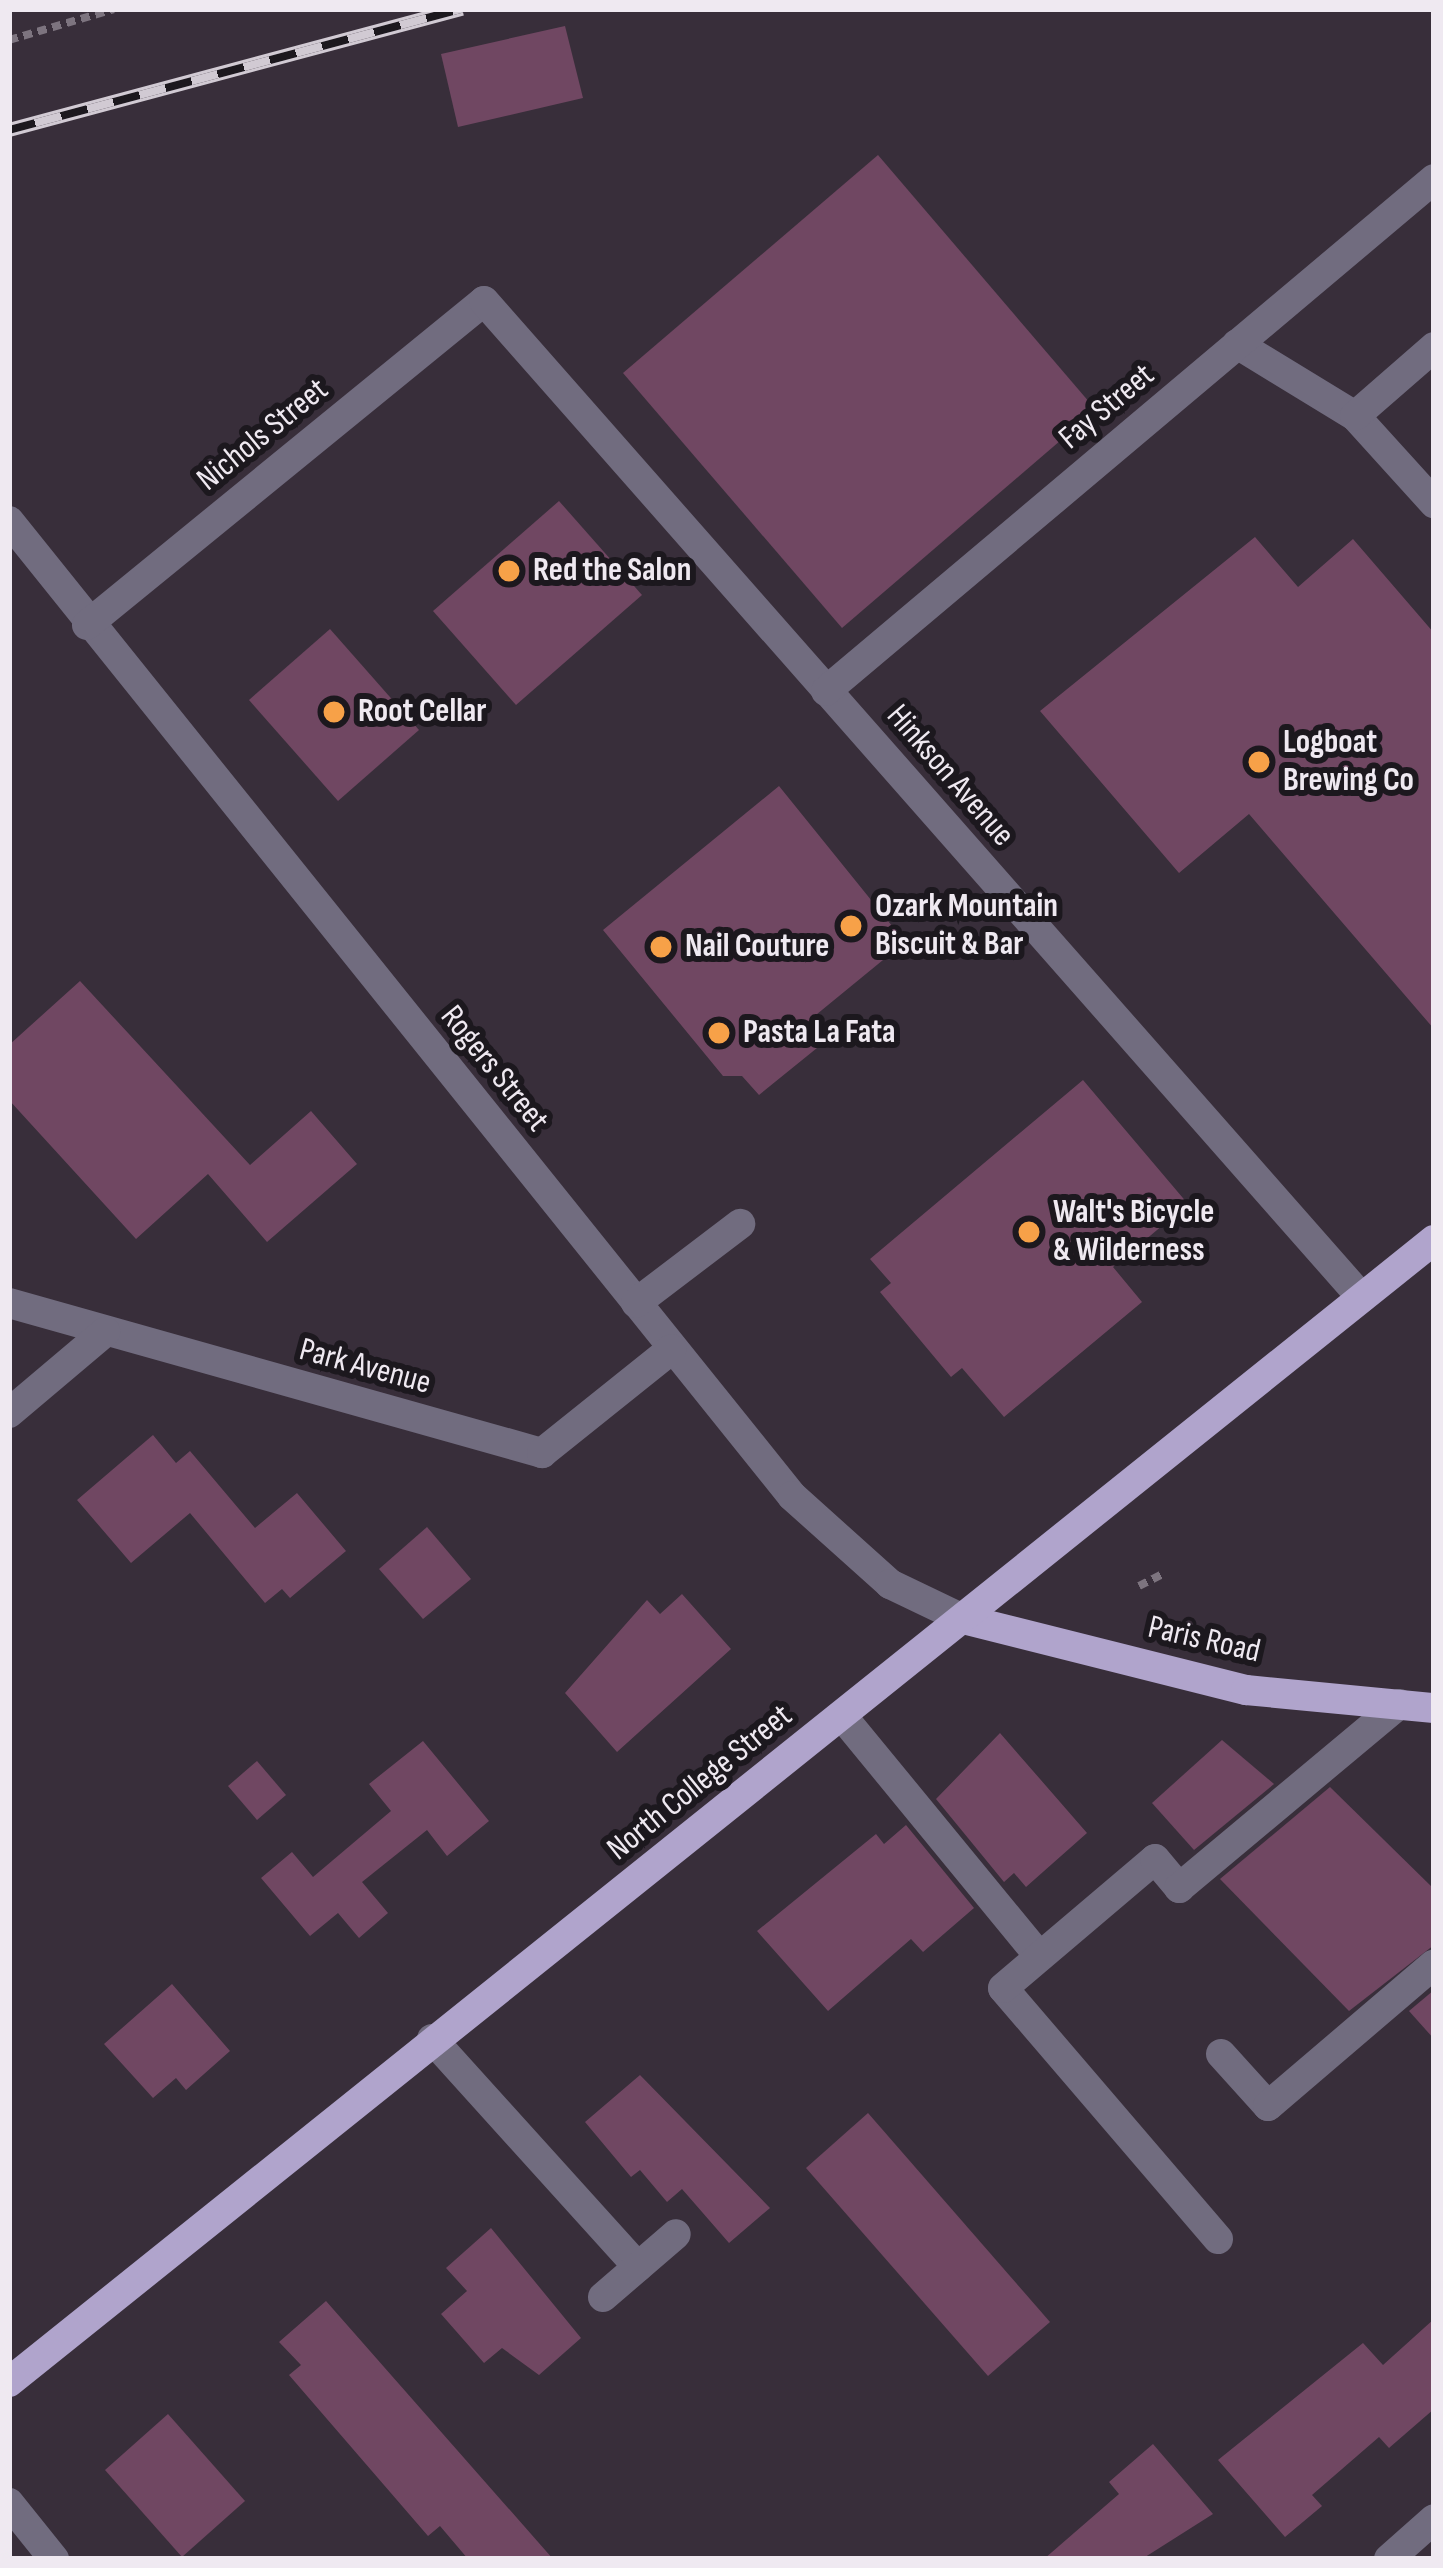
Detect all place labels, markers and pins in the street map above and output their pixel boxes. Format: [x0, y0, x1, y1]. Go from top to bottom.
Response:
place label: Red the Salon [533, 551, 691, 591]
marker: Red the Salon [496, 558, 522, 584]
place label: Root Cellar [358, 692, 487, 732]
marker: Root Cellar [321, 699, 347, 725]
place label: Logboat Brewing Co [1283, 723, 1414, 801]
marker: Logboat Brewing Co [1246, 749, 1272, 775]
place label: Ozark Mountain Biscuit & Bar [875, 887, 1058, 965]
marker: Ozark Mountain Biscuit & Bar [838, 913, 864, 939]
place label: Nail Couture [685, 927, 829, 967]
marker: Nail Couture [648, 934, 674, 960]
place label: Pasta La Fata [743, 1013, 896, 1053]
marker: Pasta La Fata [706, 1020, 732, 1046]
place label: Walt's Bicycle & Wilderness [1053, 1193, 1214, 1271]
marker: Walt's Bicycle & Wilderness [1016, 1219, 1042, 1245]

